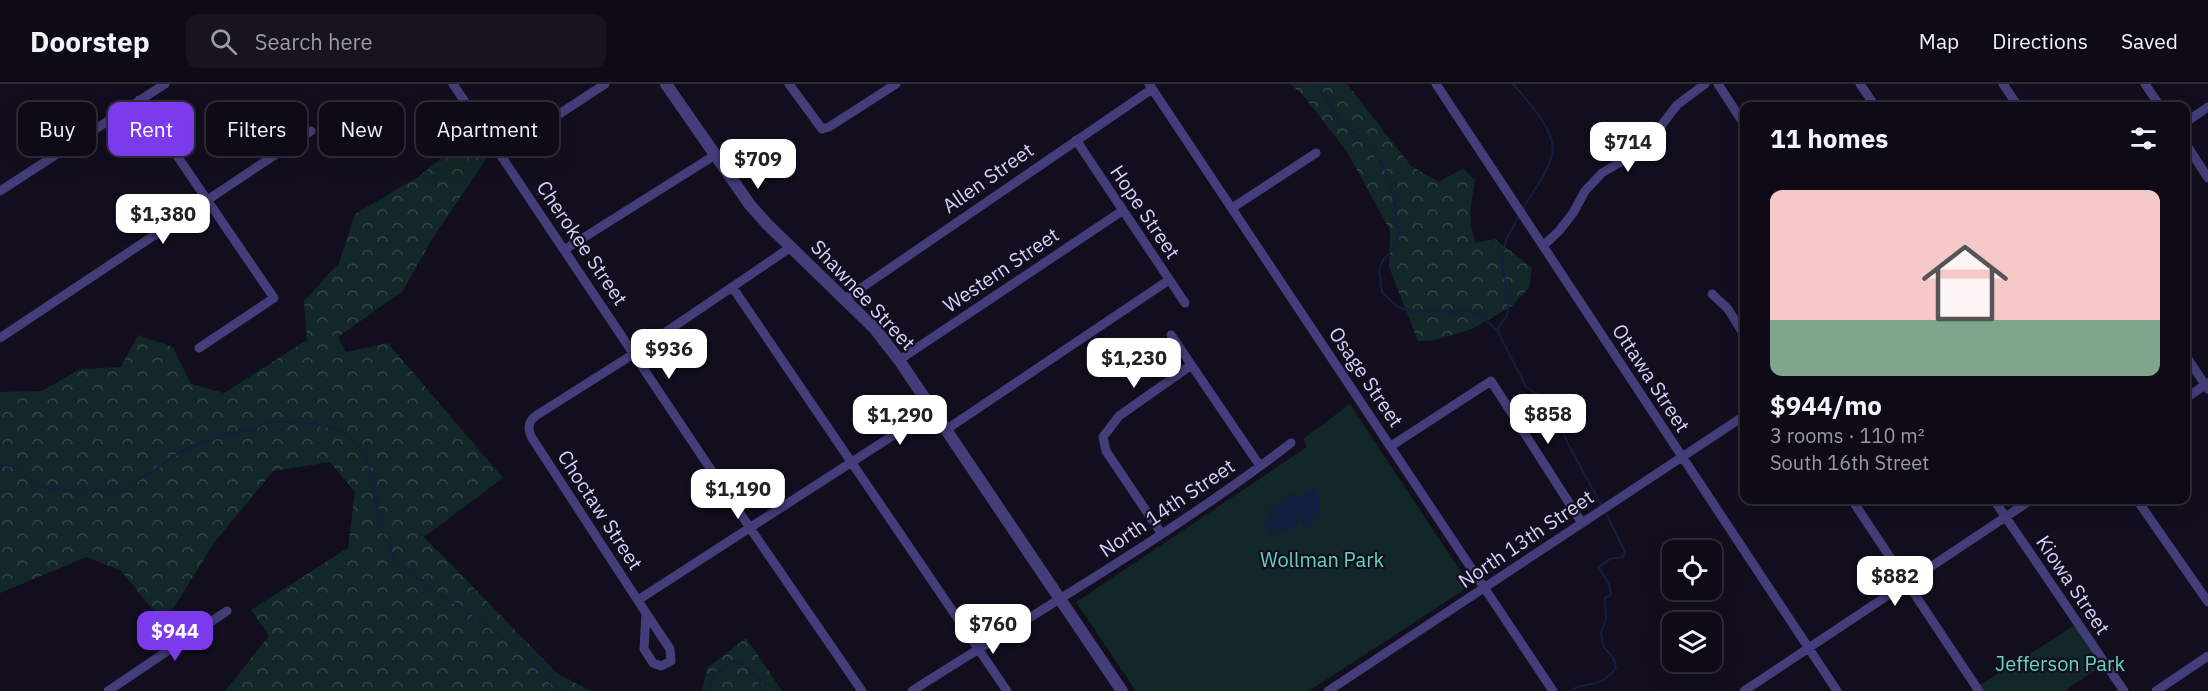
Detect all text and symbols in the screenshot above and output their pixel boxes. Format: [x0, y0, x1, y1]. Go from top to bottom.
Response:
search box [186, 14, 606, 68]
text: Doorstep [30, 23, 150, 60]
icon: search [207, 25, 240, 58]
text: Search here [255, 27, 373, 56]
text: Map [1919, 27, 1959, 55]
text: Directions [1992, 27, 2088, 55]
text: Saved [2121, 27, 2178, 55]
chip: Buy [18, 102, 96, 156]
chip: Rent [108, 102, 194, 156]
chip: Filters [206, 102, 307, 156]
chip: New [319, 102, 404, 156]
chip: Apartment [416, 102, 559, 156]
text: 11 homes [1770, 121, 1888, 155]
pin: $714 [1592, 122, 1664, 173]
icon: filters [2127, 122, 2160, 155]
text: $714 [1604, 128, 1652, 155]
street label: Allen Street [937, 136, 1039, 219]
pin: $709 [722, 139, 794, 190]
text: $709 [734, 145, 782, 172]
street label: Hope Street [1104, 160, 1187, 264]
street label: Cherokee Street [531, 175, 634, 310]
pin: $1,380 [114, 194, 212, 245]
text: $1,380 [130, 200, 196, 227]
street label: Western Street [937, 221, 1064, 318]
icon: home [1911, 229, 2019, 337]
street label: Shawnee Street [805, 234, 922, 356]
street label: Ottawa Street [1606, 318, 1697, 437]
street label: Osage Street [1323, 321, 1410, 432]
pin: $936 [633, 329, 705, 380]
text: $936 [645, 335, 693, 362]
pin: $1,230 [1085, 338, 1183, 389]
text: $1,230 [1101, 344, 1167, 371]
text: $944/mo [1770, 388, 1882, 422]
pin: $858 [1512, 394, 1584, 445]
pin: $1,290 [851, 395, 949, 446]
text: $858 [1524, 400, 1572, 427]
text: $1,290 [867, 401, 933, 428]
text: 3 rooms · 110 m² [1770, 422, 1925, 449]
street label: Choctaw Street [552, 445, 649, 575]
text: South 16th Street [1770, 449, 1929, 476]
street label: North 14th Street [1094, 452, 1240, 563]
pin: $1,190 [689, 469, 787, 520]
text: $1,190 [705, 475, 771, 502]
street label: North 13th Street [1453, 483, 1599, 594]
street label: Kiowa Street [2030, 530, 2117, 640]
map controls [1662, 540, 1722, 672]
button: locate [1662, 540, 1722, 600]
park label: Wollman Park [1260, 546, 1385, 573]
pin: $882 [1859, 556, 1931, 607]
text: $882 [1871, 562, 1919, 589]
pin: $760 [957, 604, 1029, 655]
text: $760 [969, 610, 1017, 637]
pin: $944 [139, 611, 211, 662]
button: layers [1662, 612, 1722, 672]
text: $944 [151, 617, 199, 644]
park label: Jefferson Park [1995, 650, 2125, 677]

